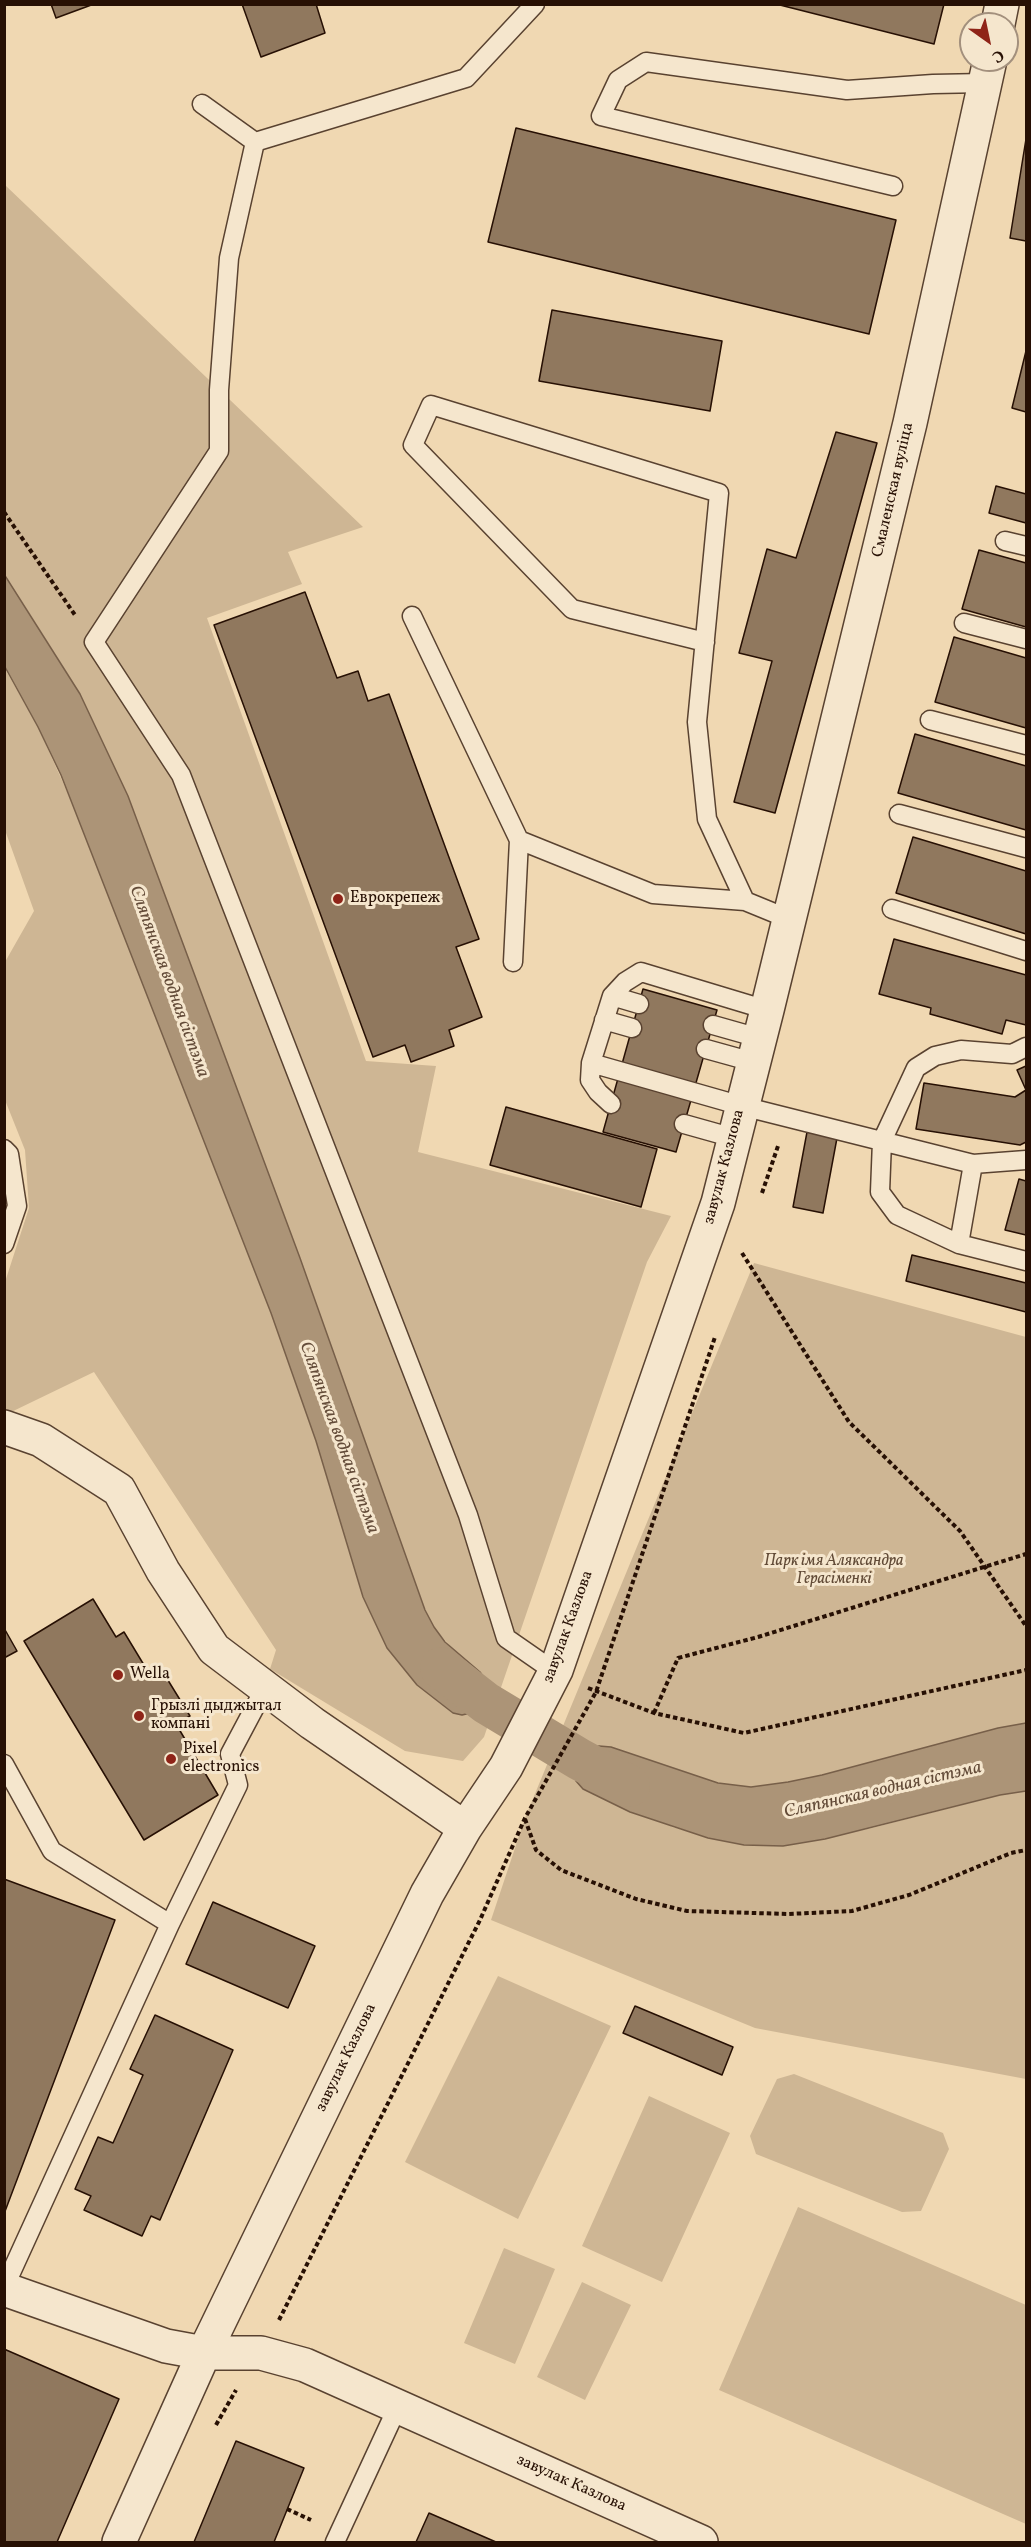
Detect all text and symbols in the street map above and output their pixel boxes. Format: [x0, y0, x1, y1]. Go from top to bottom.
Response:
north arrow [959, 12, 1019, 72]
text: С [987, 43, 1008, 67]
street label: Смаленская вуліца [869, 421, 919, 559]
water label: Сляпянская водная сістэма [123, 883, 213, 1081]
place label: Еврокрепеж [350, 889, 440, 909]
marker: Еврокрепеж [331, 892, 345, 906]
street label: завулак Казлова [700, 1108, 750, 1226]
water label: Сляпянская водная сістэма [293, 1339, 383, 1537]
park label: Парк імя Аляксандра Герасіменкі [764, 1552, 904, 1590]
street label: завулак Казлова [540, 1568, 598, 1686]
place label: Wella [130, 1665, 170, 1685]
marker: Wella [111, 1668, 125, 1682]
place label: Грызлі дыджытал компані [151, 1697, 282, 1735]
marker: Грызлі дыджытал компані [132, 1709, 146, 1723]
place label: Pixel electronics [183, 1740, 259, 1778]
marker: Pixel electronics [164, 1752, 178, 1766]
water label: Сляпянская водная сістэма [782, 1758, 984, 1824]
street label: завулак Казлова [312, 2001, 382, 2115]
street label: завулак Казлова [513, 2451, 629, 2517]

